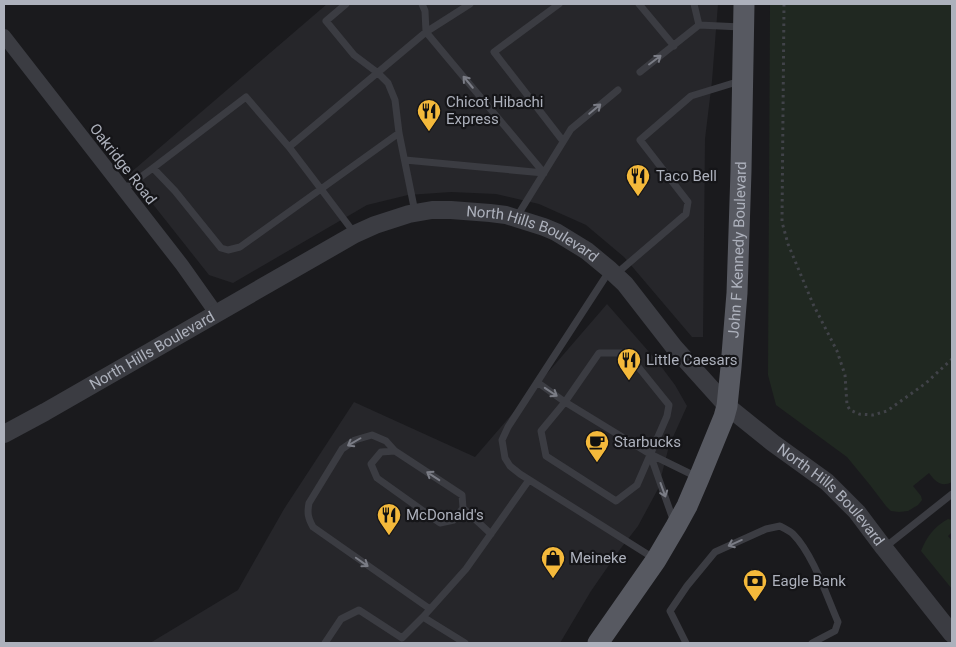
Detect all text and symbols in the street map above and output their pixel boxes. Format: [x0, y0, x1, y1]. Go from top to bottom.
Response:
one-way arrow [648, 55, 661, 66]
one-way arrow [462, 76, 473, 89]
place label: Chicot Hibachi Express [446, 93, 543, 128]
restaurant icon: Chicot Hibachi Express [416, 98, 442, 132]
one-way arrow [588, 103, 601, 115]
street label: Oakridge Road [86, 120, 160, 208]
street label: John F Kennedy Boulevard [724, 161, 750, 339]
restaurant icon: Taco Bell [625, 163, 651, 197]
place label: Taco Bell [656, 167, 717, 185]
street label: North Hills Boulevard [466, 202, 602, 266]
street label: North Hills Boulevard [86, 308, 218, 393]
restaurant icon: Little Caesars [616, 347, 642, 381]
place label: Little Caesars [646, 351, 737, 369]
one-way arrow [544, 387, 558, 397]
cafe icon: Starbucks [584, 429, 610, 463]
place label: Starbucks [614, 433, 681, 451]
one-way arrow [346, 437, 361, 447]
street label: North Hills Boulevard [774, 440, 888, 549]
one-way arrow [426, 470, 440, 480]
one-way arrow [659, 482, 668, 497]
restaurant icon: McDonald's [376, 502, 402, 536]
place label: McDonald's [406, 506, 484, 524]
one-way arrow [728, 539, 743, 548]
shop icon: Meineke [540, 545, 566, 579]
place label: Meineke [570, 549, 626, 567]
one-way arrow [355, 557, 369, 567]
bank icon: Eagle Bank [742, 568, 768, 602]
place label: Eagle Bank [772, 572, 846, 590]

